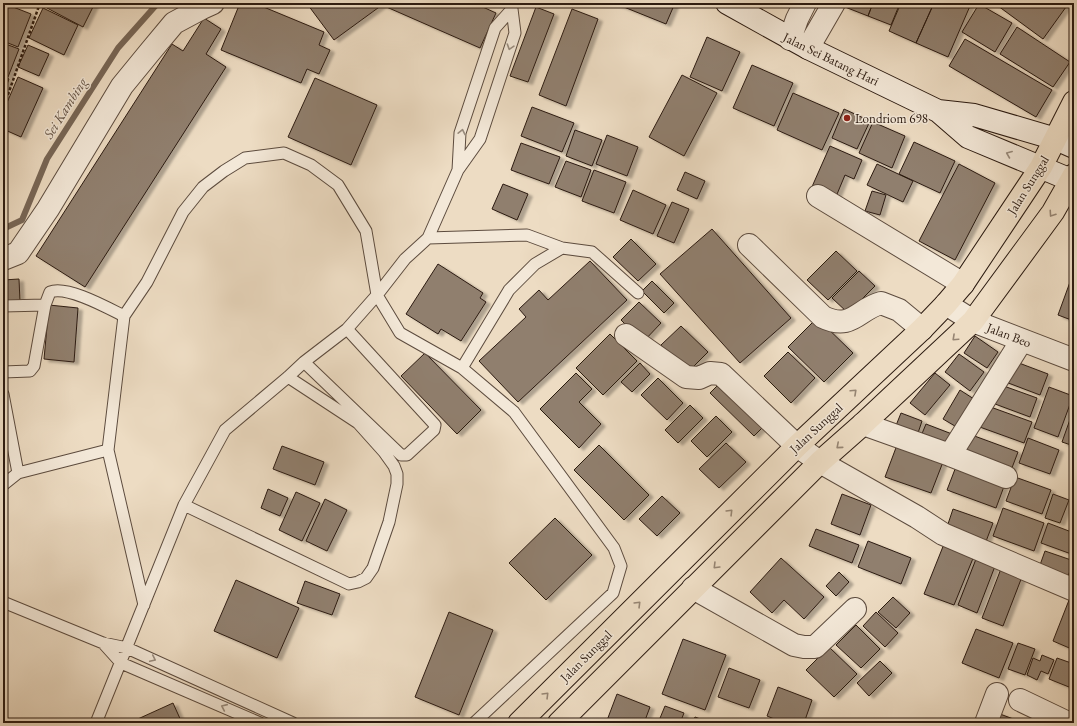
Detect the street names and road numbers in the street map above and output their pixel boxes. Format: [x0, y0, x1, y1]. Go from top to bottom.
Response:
street label: Jalan Sei Batang Hari [779, 28, 882, 90]
street label: Jalan Sunggal [1003, 152, 1053, 219]
street label: Jalan Beo [983, 318, 1034, 351]
street label: Jalan Sunggal [785, 399, 846, 458]
street label: Jalan Sunggal [556, 626, 616, 686]

